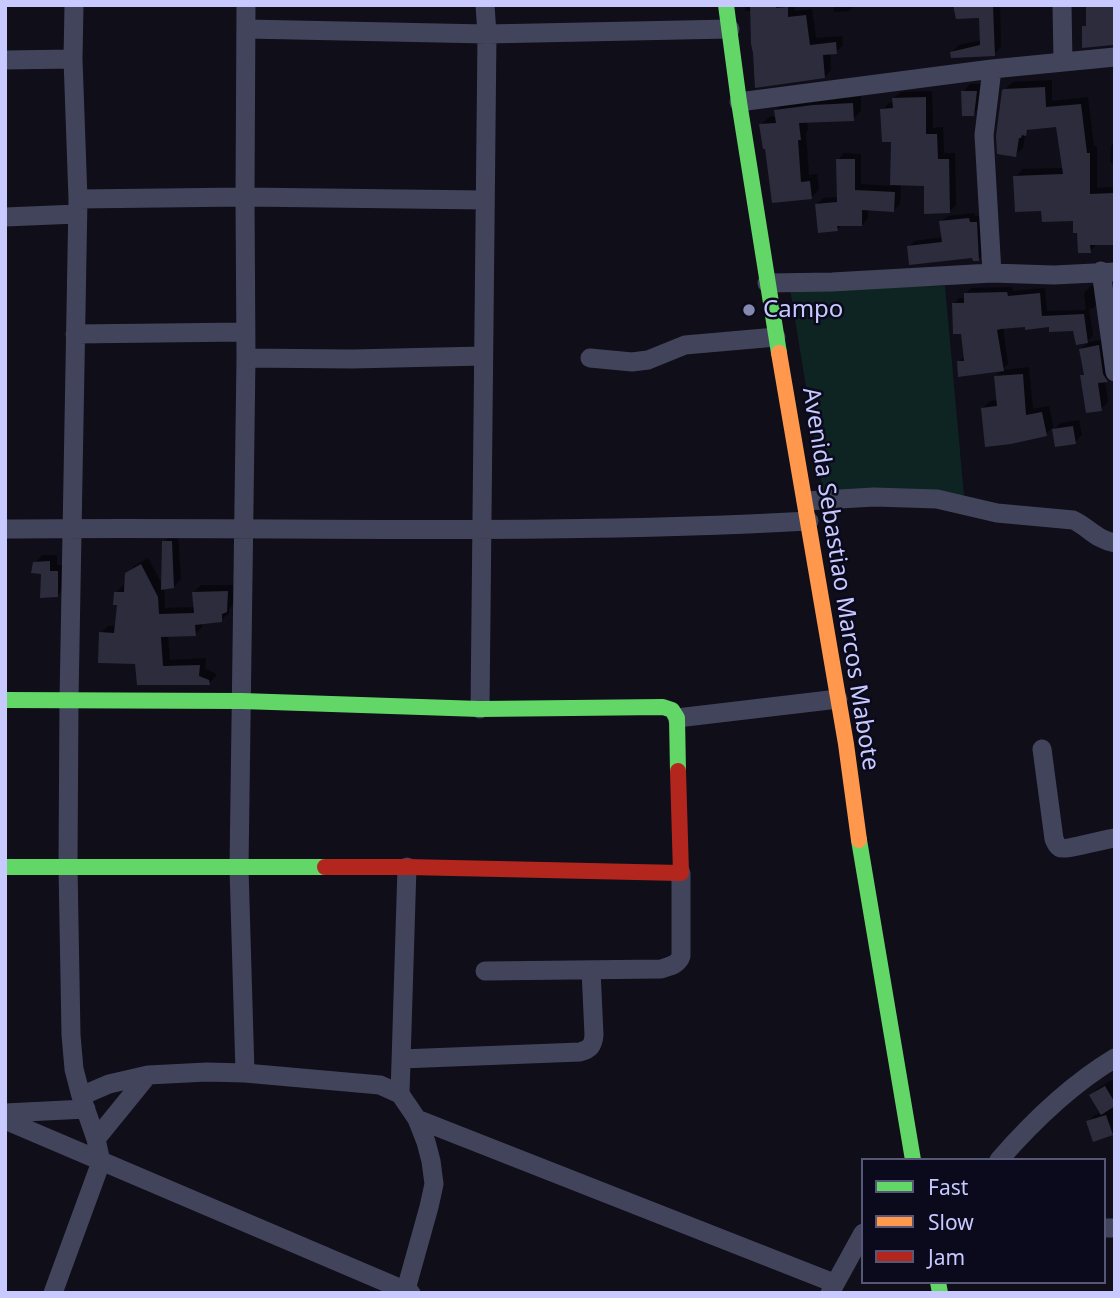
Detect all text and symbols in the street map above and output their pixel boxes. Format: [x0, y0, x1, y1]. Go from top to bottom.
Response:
place label: Campo [763, 296, 843, 324]
marker: Campo [741, 302, 757, 318]
street label: Avenida Sebastiao Marcos Mabote [795, 386, 885, 772]
legend [861, 1158, 1106, 1284]
text: Fast [928, 1173, 968, 1201]
text: Slow [928, 1208, 974, 1236]
text: Jam [928, 1243, 965, 1271]

